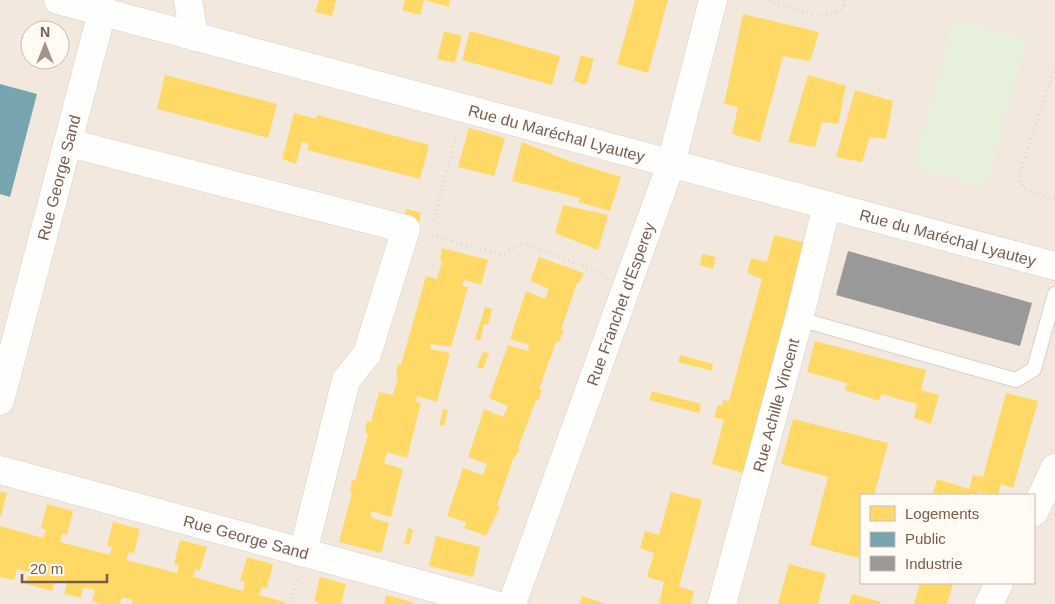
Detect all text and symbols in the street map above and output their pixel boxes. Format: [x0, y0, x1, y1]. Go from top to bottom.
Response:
north arrow [20, 20, 70, 70]
text: N [40, 24, 50, 40]
street label: Rue du Maréchal Lyautey [467, 101, 647, 165]
street label: Rue George Sand [34, 113, 83, 242]
street label: Rue du Maréchal Lyautey [858, 206, 1038, 269]
street label: Rue Franchet d'Esperey [583, 220, 658, 388]
street label: Rue Achille Vincent [750, 336, 802, 474]
legend [860, 494, 1035, 584]
text: Logements [905, 505, 979, 522]
street label: Rue George Sand [182, 512, 311, 562]
text: Public [905, 530, 946, 547]
scale bar [22, 552, 108, 584]
text: Industrie [905, 555, 963, 572]
text: 20 m [30, 560, 63, 577]

